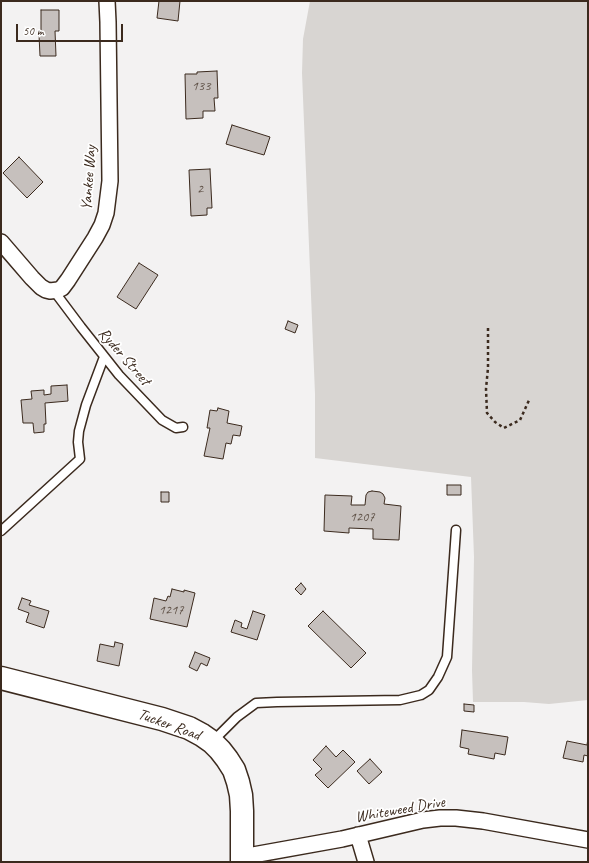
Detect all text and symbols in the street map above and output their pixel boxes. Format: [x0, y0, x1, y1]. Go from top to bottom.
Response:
scale bar [18, 16, 125, 42]
text: 50 m [23, 23, 43, 39]
house number: 133 [192, 78, 210, 94]
street label: Yankee Way [77, 145, 101, 211]
house number: 2 [197, 181, 203, 197]
street label: Ryder Street [94, 324, 154, 390]
house number: 1207 [349, 509, 375, 525]
house number: 1217 [158, 602, 184, 618]
street label: Tucker Road [135, 705, 203, 745]
street label: Whiteweed Drive [354, 793, 446, 827]

